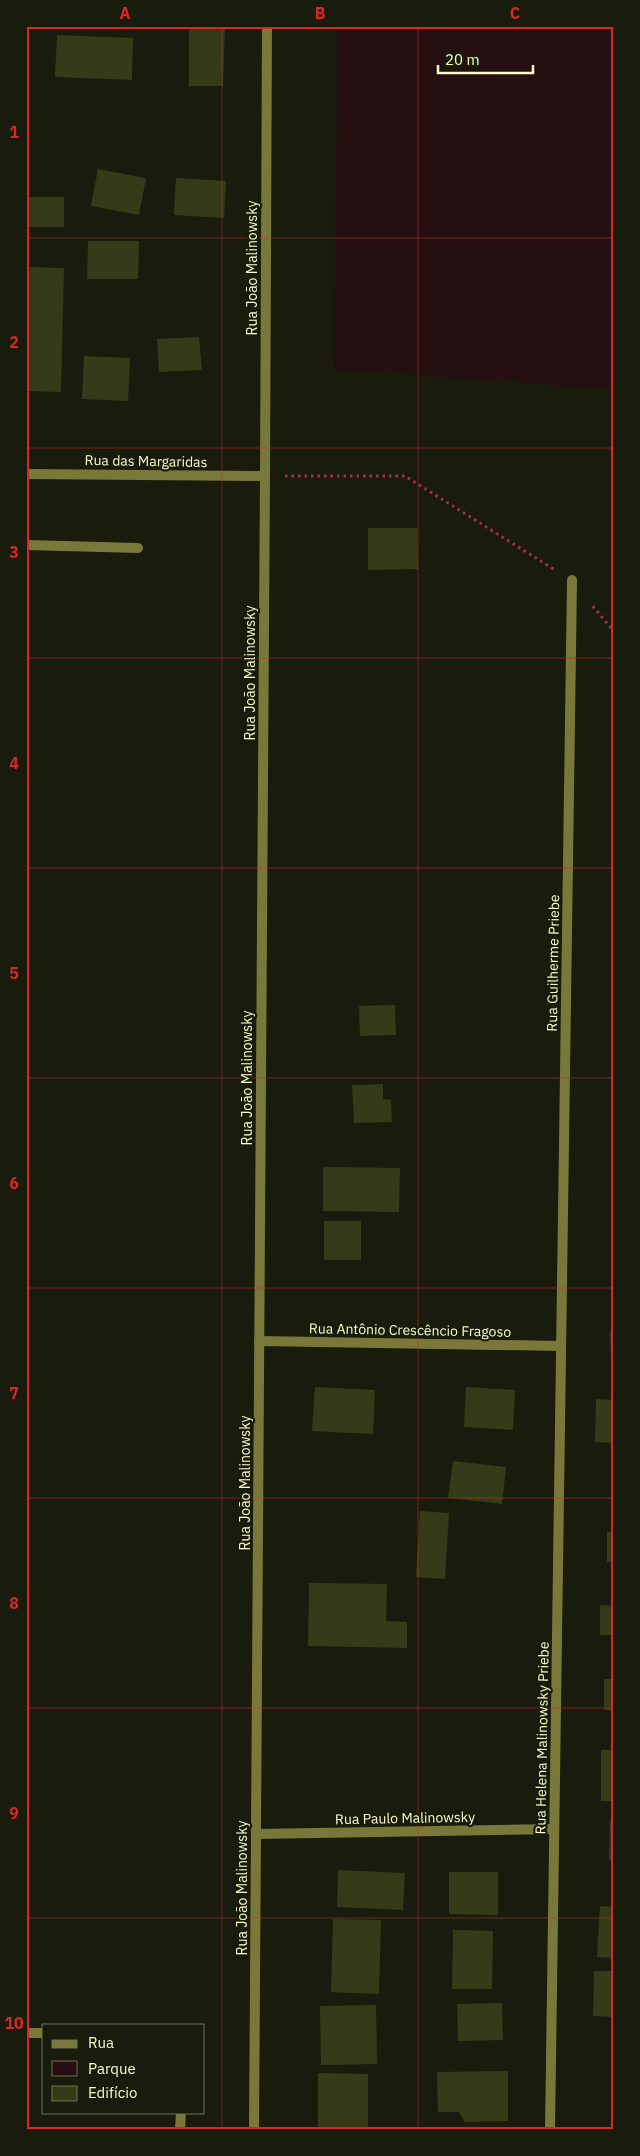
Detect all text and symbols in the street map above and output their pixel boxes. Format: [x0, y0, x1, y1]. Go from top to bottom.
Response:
text: A [120, 3, 131, 23]
text: B [315, 3, 326, 23]
text: C [510, 3, 520, 23]
scale bar [438, 42, 532, 74]
text: 20 m [445, 50, 480, 69]
text: 1 [9, 122, 19, 142]
street label: Rua João Malinowsky [243, 200, 261, 336]
text: 2 [9, 332, 19, 352]
street label: Rua das Margaridas [84, 451, 208, 471]
text: 3 [9, 542, 19, 562]
street label: Rua João Malinowsky [241, 605, 259, 741]
text: 4 [9, 753, 19, 773]
street label: Rua Guilherme Priebe [543, 894, 563, 1032]
text: 5 [9, 963, 19, 983]
street label: Rua João Malinowsky [238, 1010, 256, 1146]
text: 6 [9, 1173, 19, 1193]
street label: Rua Antônio Crescêncio Fragoso [309, 1319, 511, 1341]
text: 7 [9, 1383, 19, 1403]
street label: Rua João Malinowsky [236, 1415, 254, 1551]
text: 8 [9, 1593, 19, 1613]
street label: Rua Helena Malinowsky Priebe [531, 1641, 553, 1835]
text: 9 [9, 1803, 19, 1823]
street label: Rua Paulo Malinowsky [335, 1808, 475, 1828]
street label: Rua João Malinowsky [233, 1820, 251, 1956]
text: 10 [4, 2013, 24, 2033]
legend [42, 2024, 205, 2114]
text: Rua [88, 2033, 114, 2052]
text: Parque [88, 2059, 136, 2078]
text: Edifício [88, 2083, 137, 2102]

